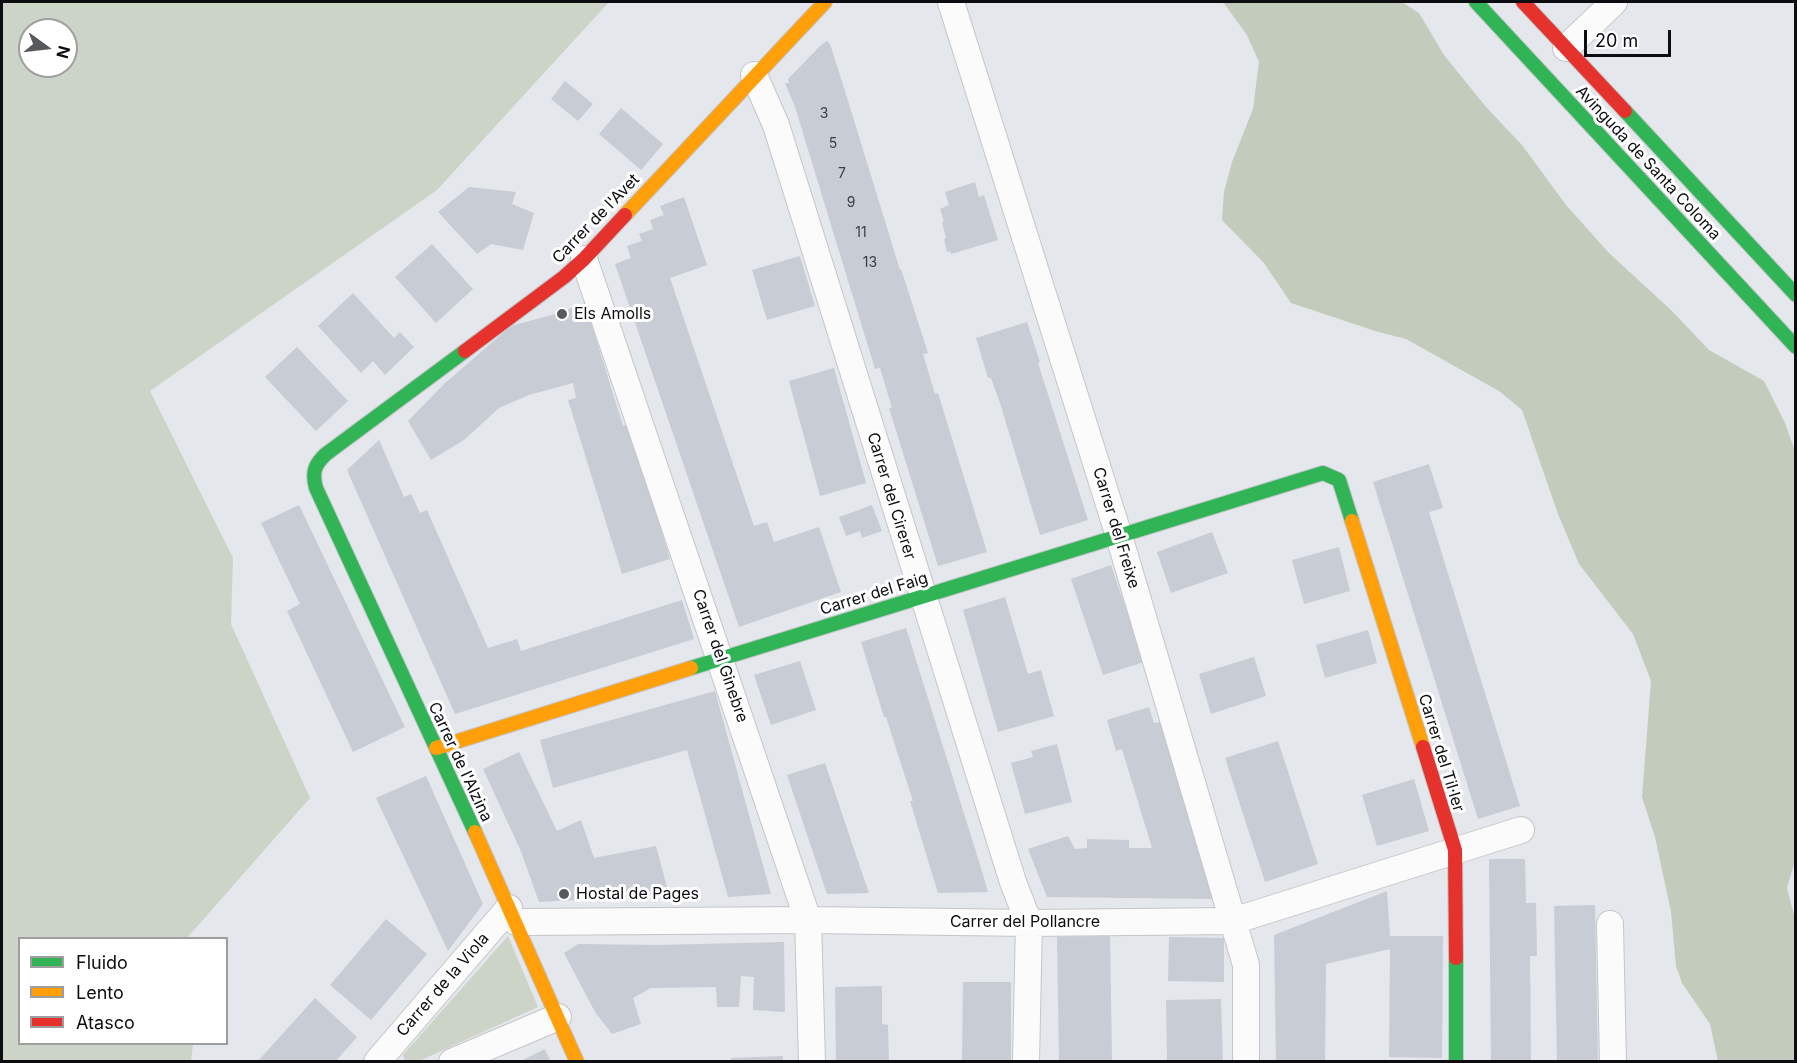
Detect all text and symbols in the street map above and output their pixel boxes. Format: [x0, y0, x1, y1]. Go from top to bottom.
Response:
north arrow [18, 18, 78, 78]
scale bar [1587, 18, 1674, 56]
text: 20 m [1595, 30, 1638, 51]
text: N [52, 44, 75, 61]
street label: Avinguda de Santa Coloma [1572, 82, 1724, 244]
house number: 3 [820, 106, 828, 122]
house number: 5 [829, 136, 837, 152]
house number: 7 [838, 166, 846, 182]
street label: Carrer de l'Avet [549, 170, 643, 268]
house number: 9 [847, 195, 855, 211]
house number: 11 [855, 225, 867, 241]
house number: 13 [863, 255, 877, 271]
place label: Els Amolls [574, 304, 651, 324]
marker: Els Amolls [555, 307, 569, 321]
street label: Carrer del Cirerer [863, 430, 919, 562]
street label: Carrer del Freixe [1088, 465, 1144, 591]
street label: Carrer del Faig [818, 568, 930, 620]
street label: Carrer del Ginebre [688, 587, 752, 725]
street label: Carrer del Til·ler [1414, 692, 1468, 814]
street label: Carrer de l'Alzina [424, 699, 496, 825]
place label: Hostal de Pages [576, 884, 699, 904]
marker: Hostal de Pages [557, 887, 571, 901]
street label: Carrer del Pollancre [950, 912, 1100, 932]
street label: Carrer de la Viola [393, 929, 493, 1041]
legend [18, 937, 228, 1045]
text: Fluido [76, 952, 128, 973]
text: Lento [76, 982, 124, 1003]
text: Atasco [76, 1012, 135, 1033]

